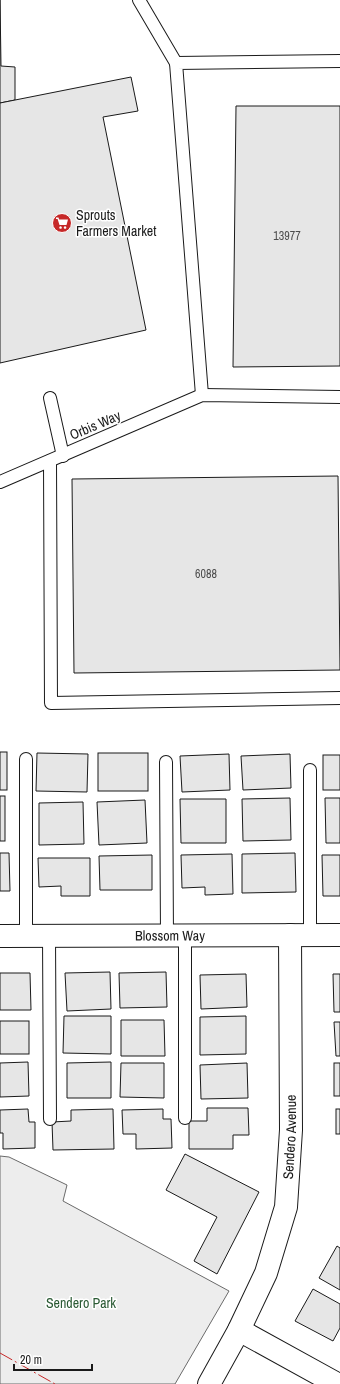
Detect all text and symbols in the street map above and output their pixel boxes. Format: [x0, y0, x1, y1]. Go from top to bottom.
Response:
place label: Sprouts Farmers Market [76, 206, 156, 240]
supermarket icon: Sprouts Farmers Market [51, 212, 73, 234]
house number: 13977 [273, 228, 301, 244]
street label: Orbis Way [67, 406, 124, 444]
house number: 6088 [195, 566, 217, 582]
street label: Blossom Way [135, 926, 205, 945]
street label: Sendero Avenue [279, 1095, 300, 1180]
park label: Sendero Park [46, 1294, 116, 1312]
scale bar [14, 1346, 92, 1372]
text: 20 m [20, 1352, 42, 1368]

